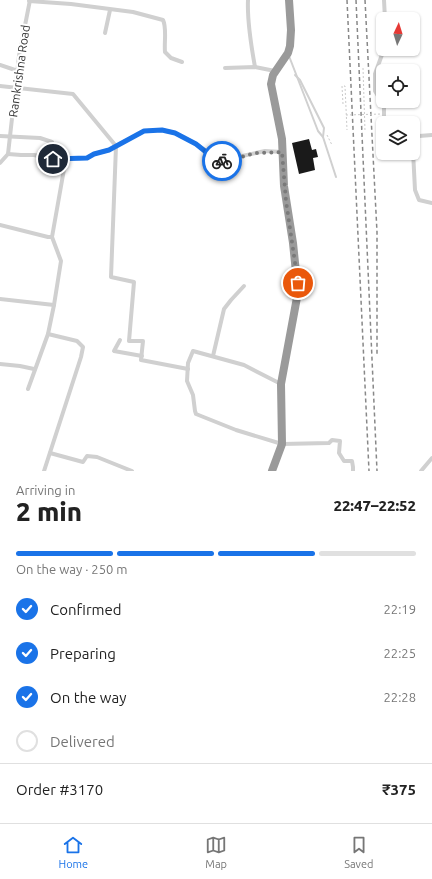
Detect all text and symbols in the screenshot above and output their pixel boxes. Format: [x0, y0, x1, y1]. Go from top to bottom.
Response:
north arrow [376, 12, 420, 56]
map controls [376, 12, 420, 160]
street label: Ramkrishna Road [6, 24, 32, 118]
button: locate [376, 64, 420, 108]
button: layers [376, 116, 420, 160]
courier [202, 141, 242, 181]
pin [36, 142, 70, 176]
icon: home [42, 148, 64, 170]
icon: bike [211, 150, 233, 172]
pin [281, 266, 315, 300]
icon: bag [287, 272, 309, 294]
text: Arriving in [16, 483, 75, 497]
text: 2 min [16, 497, 82, 526]
text: 22:47–22:52 [333, 497, 416, 514]
text: On the way · 250 m [16, 562, 128, 576]
icon: check [16, 598, 38, 620]
text: Confirmed [50, 601, 122, 618]
text: 22:19 [383, 602, 416, 616]
icon: check [16, 642, 38, 664]
text: Preparing [50, 645, 116, 662]
text: 22:25 [383, 646, 416, 660]
icon: check [16, 686, 38, 708]
text: On the way [50, 689, 126, 706]
text: 22:28 [383, 690, 416, 704]
text: Delivered [50, 733, 115, 750]
text: Order #3170 [16, 781, 103, 798]
text: ₹375 [382, 781, 416, 798]
tab: Home [59, 834, 88, 870]
tab: Map [205, 834, 227, 870]
tab: Saved [344, 834, 373, 870]

